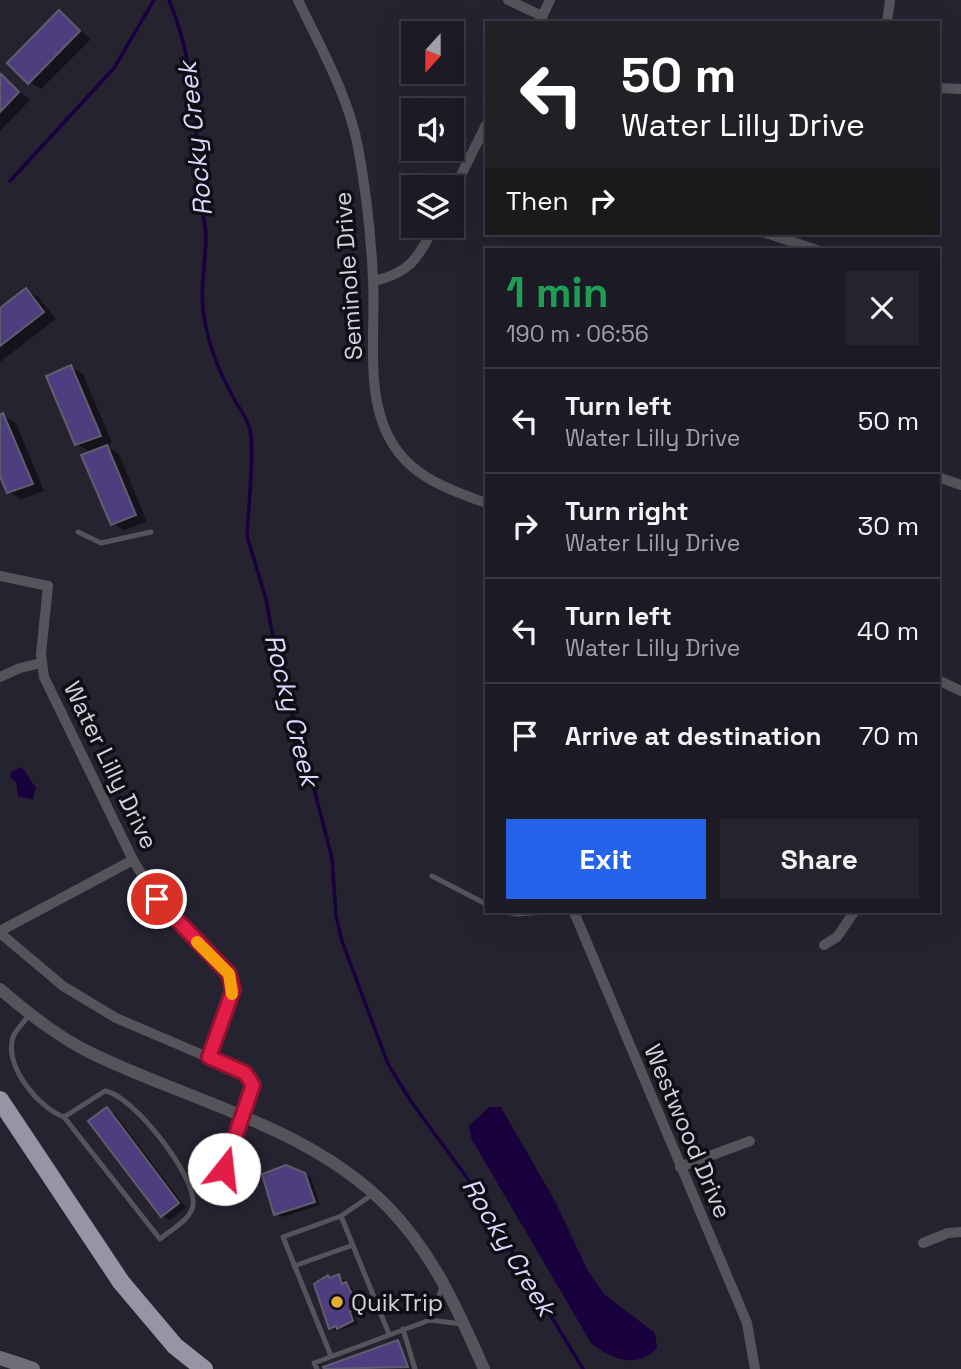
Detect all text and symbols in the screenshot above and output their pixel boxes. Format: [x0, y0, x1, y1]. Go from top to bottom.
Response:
north arrow [401, 21, 464, 84]
map controls [401, 21, 464, 238]
text: 50 m [621, 44, 736, 106]
icon: left [506, 49, 597, 140]
water label: Rocky Creek [170, 57, 220, 218]
button: sound [401, 98, 464, 161]
text: Water Lilly Drive [621, 105, 865, 145]
button: layers [401, 175, 464, 238]
icon: right [583, 182, 621, 220]
text: Then [506, 184, 569, 218]
street label: Seminole Drive [327, 191, 369, 361]
text: 1 min [506, 266, 609, 319]
button: close [845, 271, 919, 345]
text: 190 m · 06:56 [506, 319, 649, 349]
text: Turn left [565, 389, 672, 423]
icon: left [506, 402, 544, 440]
text: 50 m [858, 404, 919, 438]
text: Water Lilly Drive [565, 423, 740, 453]
text: Turn right [565, 494, 689, 528]
icon: right [506, 507, 544, 545]
text: 30 m [858, 509, 919, 543]
text: Water Lilly Drive [565, 528, 740, 558]
text: Turn left [565, 599, 672, 633]
icon: left [506, 612, 544, 650]
text: 40 m [857, 614, 919, 648]
water label: Rocky Creek [257, 630, 328, 792]
text: Water Lilly Drive [565, 633, 740, 663]
street label: Water Lilly Drive [57, 676, 165, 854]
icon: arrive [506, 717, 544, 755]
text: Arrive at destination [565, 719, 822, 753]
text: 70 m [859, 719, 919, 753]
button: Exit [506, 819, 706, 899]
button: Share [720, 819, 919, 899]
pin [127, 869, 187, 929]
icon: arrive [138, 880, 176, 918]
street label: Westwood Drive [637, 1039, 739, 1223]
position arrow [187, 1132, 261, 1206]
water label: Rocky Creek [454, 1172, 565, 1325]
place label: QuikTrip [351, 1287, 443, 1318]
marker: QuikTrip [329, 1294, 345, 1310]

